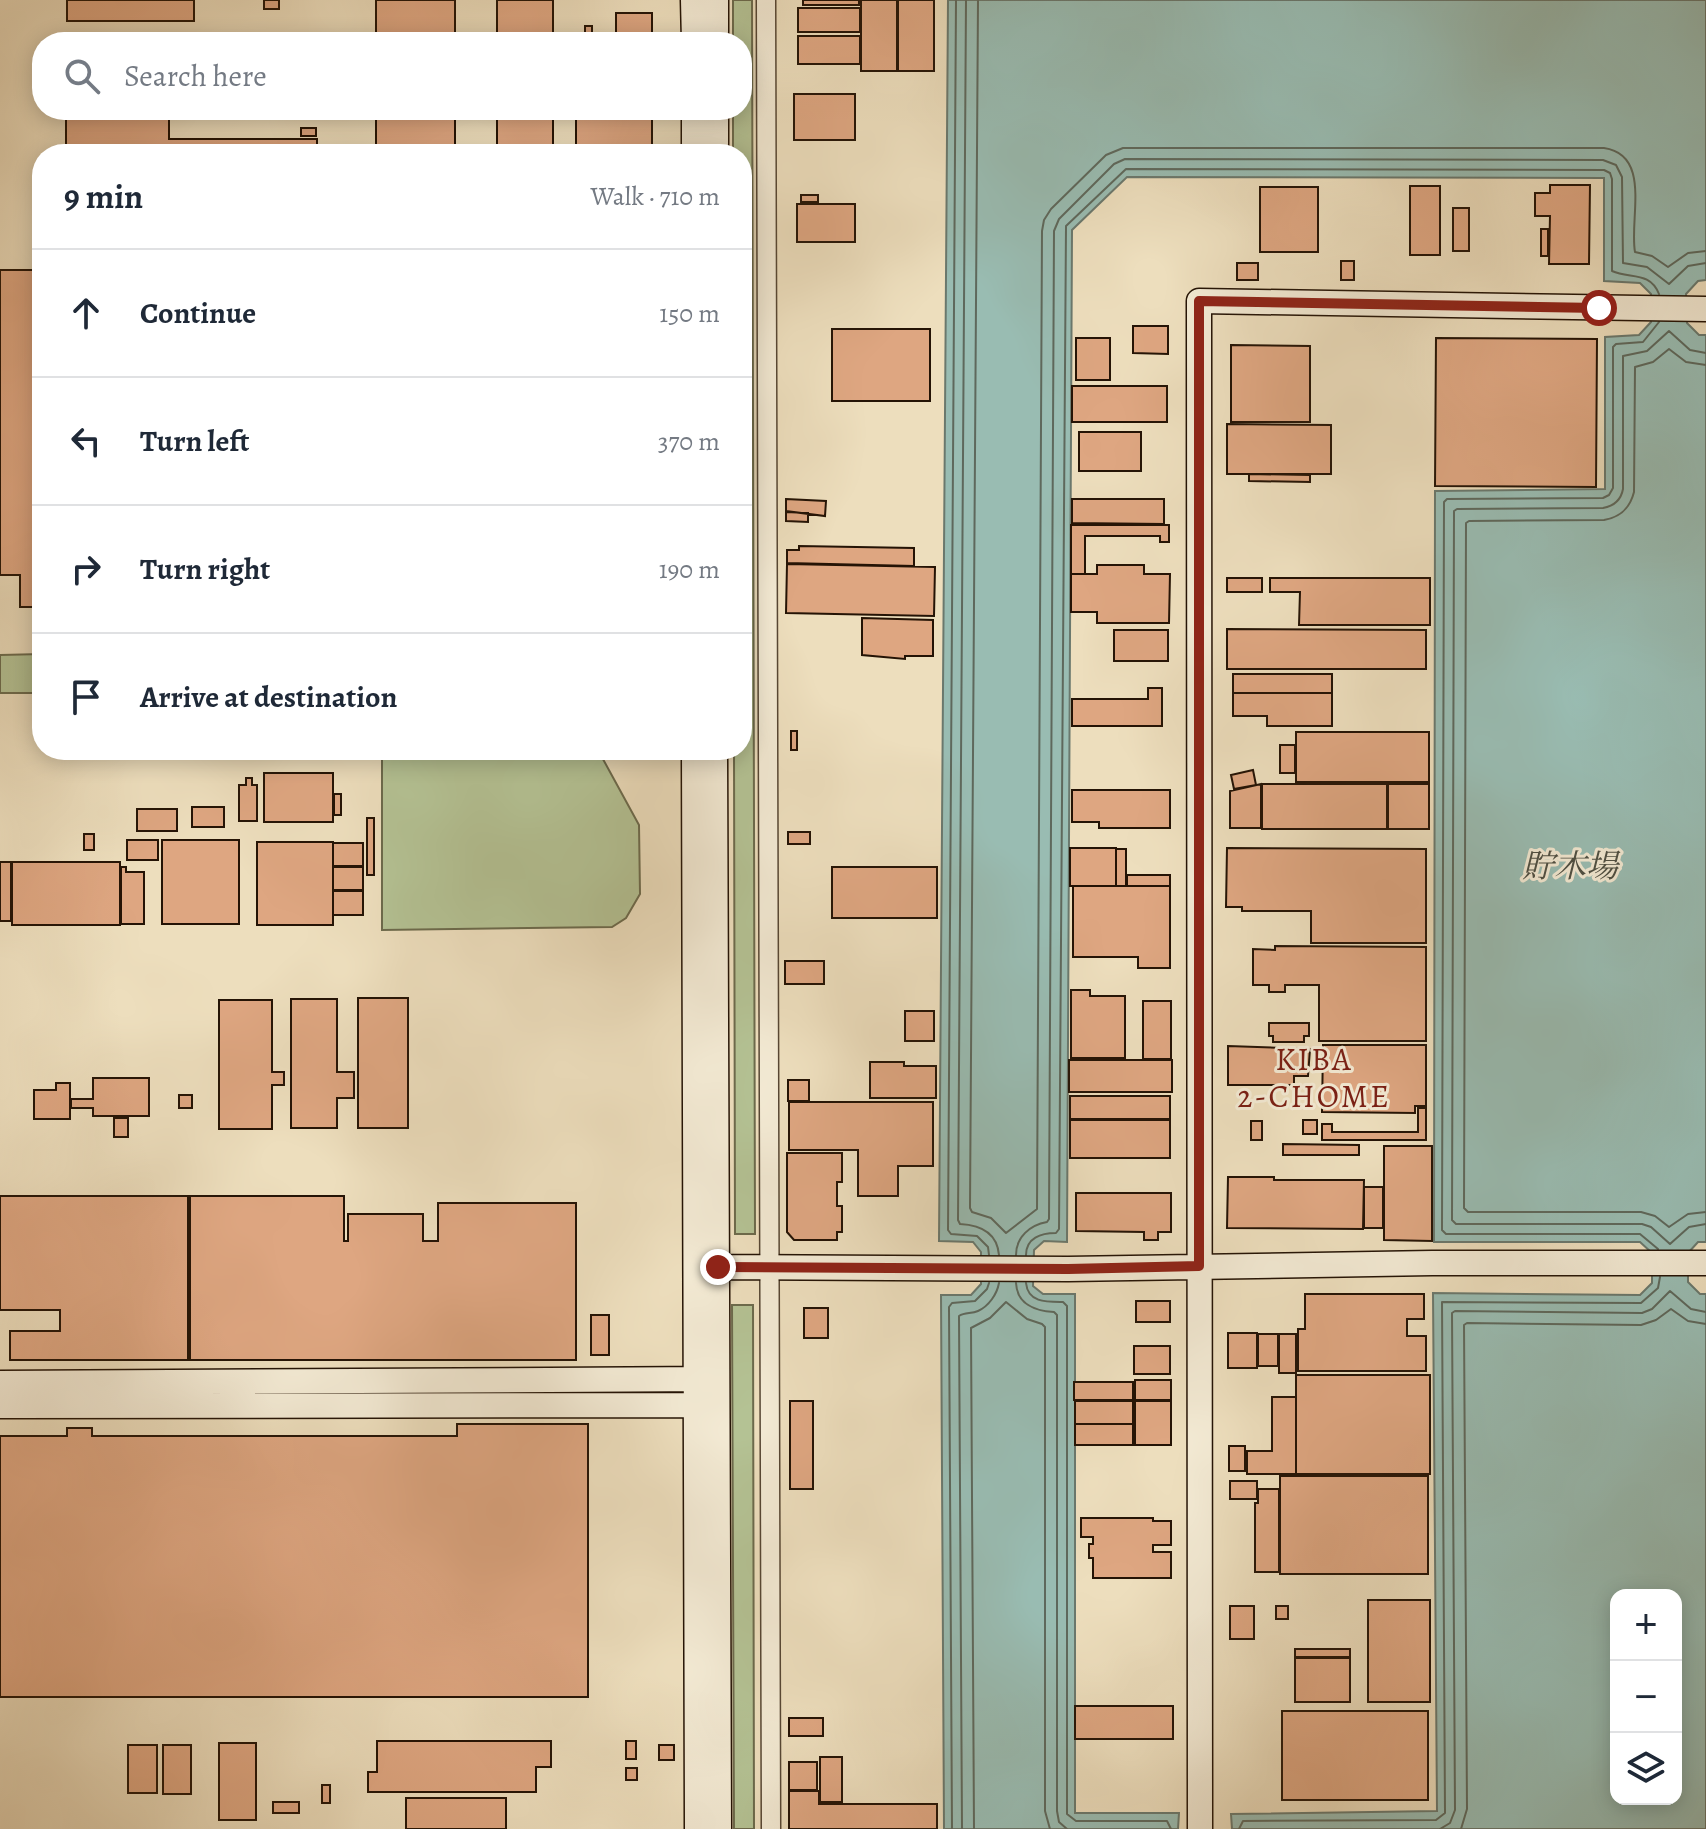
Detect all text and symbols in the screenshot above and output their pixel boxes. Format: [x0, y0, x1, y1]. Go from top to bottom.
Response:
search box [32, 32, 752, 120]
icon: search [60, 54, 104, 98]
text: Search here [124, 56, 267, 96]
text: 9 min [64, 173, 143, 220]
text: Walk · 710 m [591, 179, 720, 214]
route start [1581, 290, 1617, 326]
icon: ahead [64, 291, 108, 335]
text: Continue [140, 293, 256, 333]
text: 150 m [659, 296, 720, 331]
icon: left [64, 419, 108, 463]
text: Turn left [140, 421, 249, 461]
text: 370 m [658, 424, 720, 459]
icon: right [64, 547, 108, 591]
text: Turn right [140, 549, 270, 589]
text: 190 m [659, 552, 720, 587]
icon: arrive [64, 675, 108, 719]
text: Arrive at destination [140, 677, 397, 717]
water label: 貯木場 [1522, 844, 1621, 888]
district label: KIBA 2-CHOME [1237, 1037, 1391, 1118]
route end [700, 1249, 736, 1285]
map controls [1610, 1589, 1682, 1805]
button: + [1610, 1589, 1682, 1661]
button: − [1610, 1661, 1682, 1733]
button: layers [1610, 1733, 1682, 1805]

